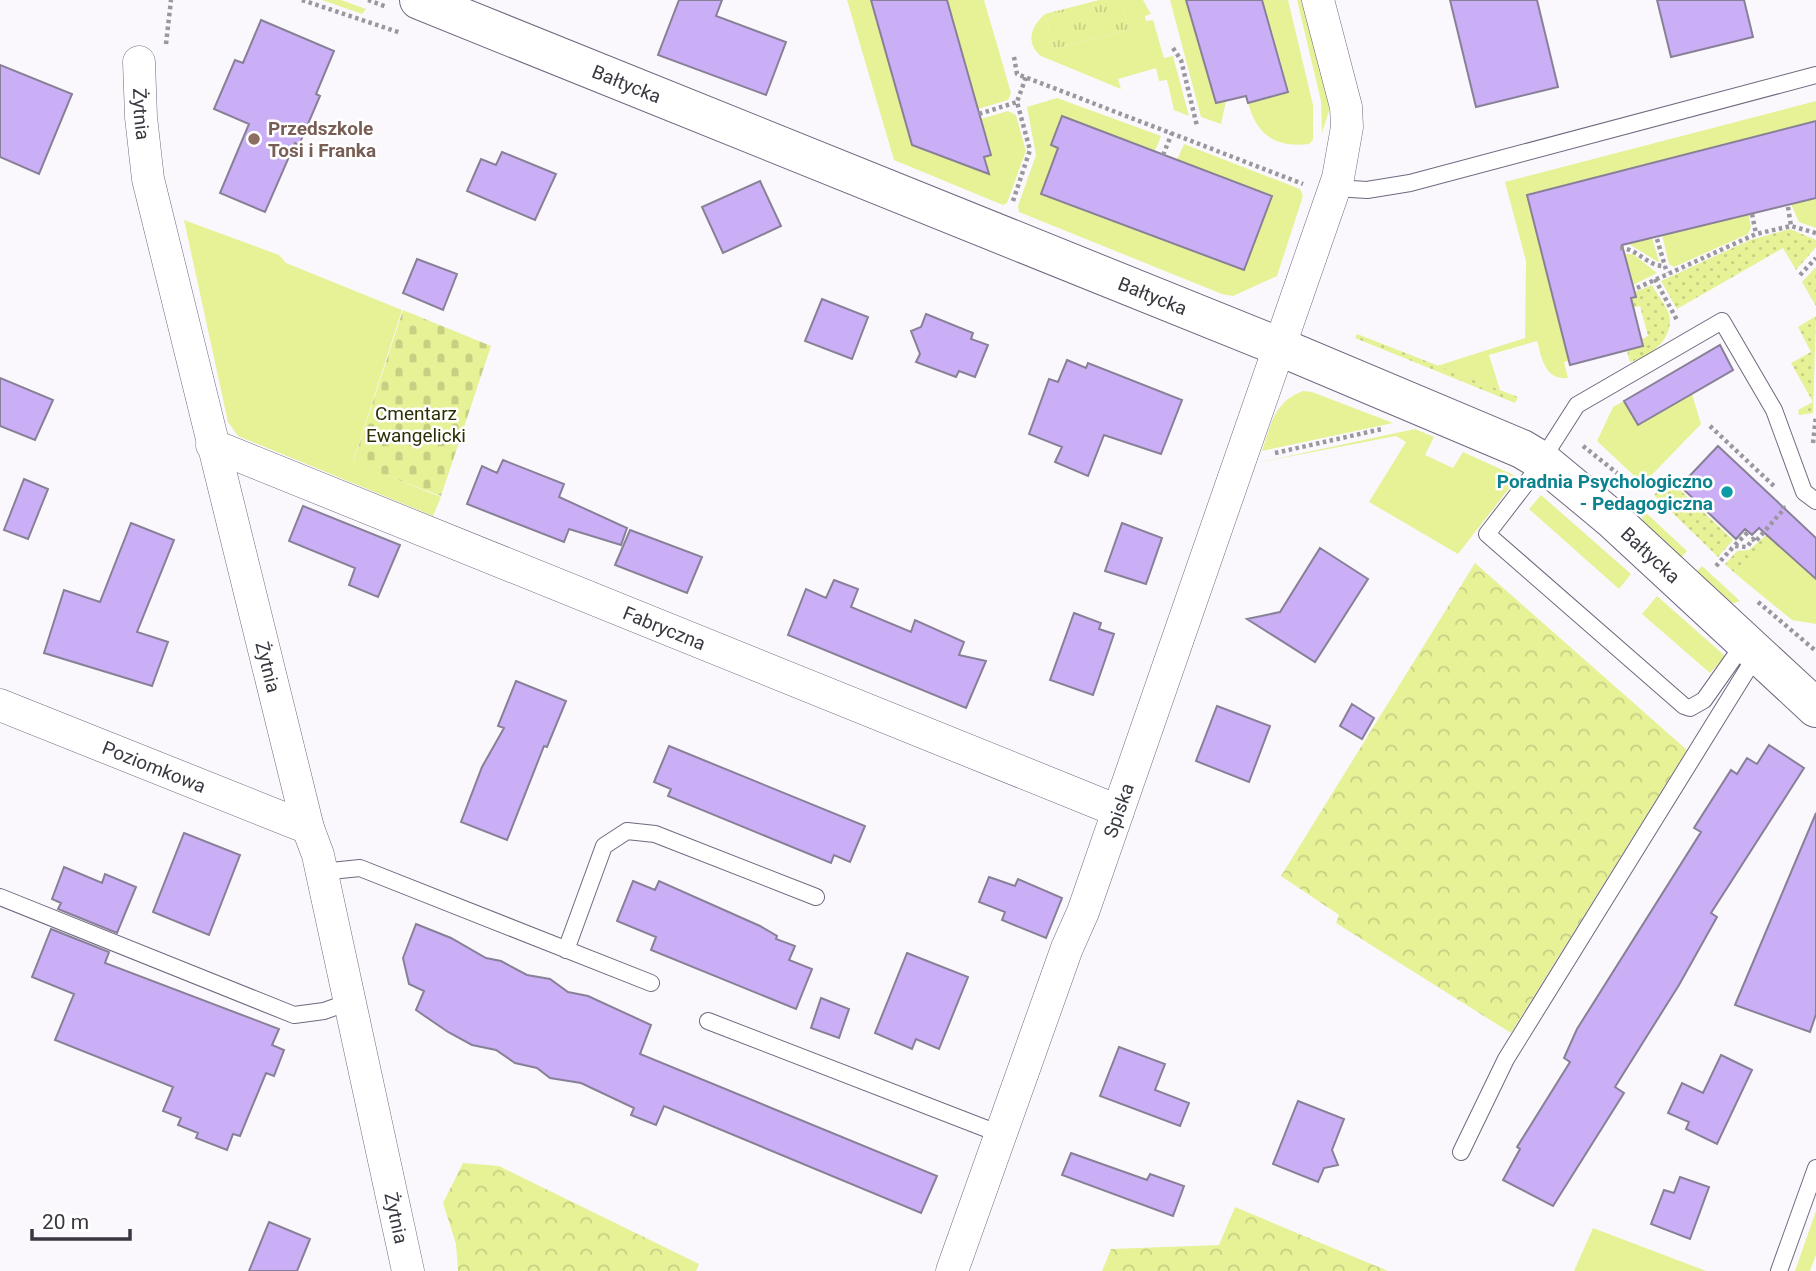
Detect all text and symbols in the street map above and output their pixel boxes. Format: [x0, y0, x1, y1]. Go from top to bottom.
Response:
street label: Bałtycka [589, 60, 664, 108]
street label: Żytnia [128, 88, 154, 141]
place label: Przedszkole Tosi i Franka [268, 117, 376, 162]
marker: Przedszkole Tosi i Franka [246, 131, 262, 147]
street label: Bałtycka [1115, 272, 1190, 320]
park label: Cmentarz Ewangelicki [366, 402, 466, 447]
place label: Poradnia Psychologiczno - Pedagogiczna [1497, 470, 1713, 515]
marker: Poradnia Psychologiczno - Pedagogiczna [1719, 484, 1735, 500]
street label: Bałtycka [1616, 522, 1685, 588]
street label: Fabryczna [620, 601, 709, 655]
street label: Żytnia [250, 639, 285, 695]
street label: Poziomkowa [99, 736, 209, 798]
street label: Spiska [1099, 780, 1139, 841]
street label: Żytnia [379, 1190, 413, 1246]
scale bar [32, 1198, 130, 1242]
text: 20 m [42, 1210, 89, 1234]

